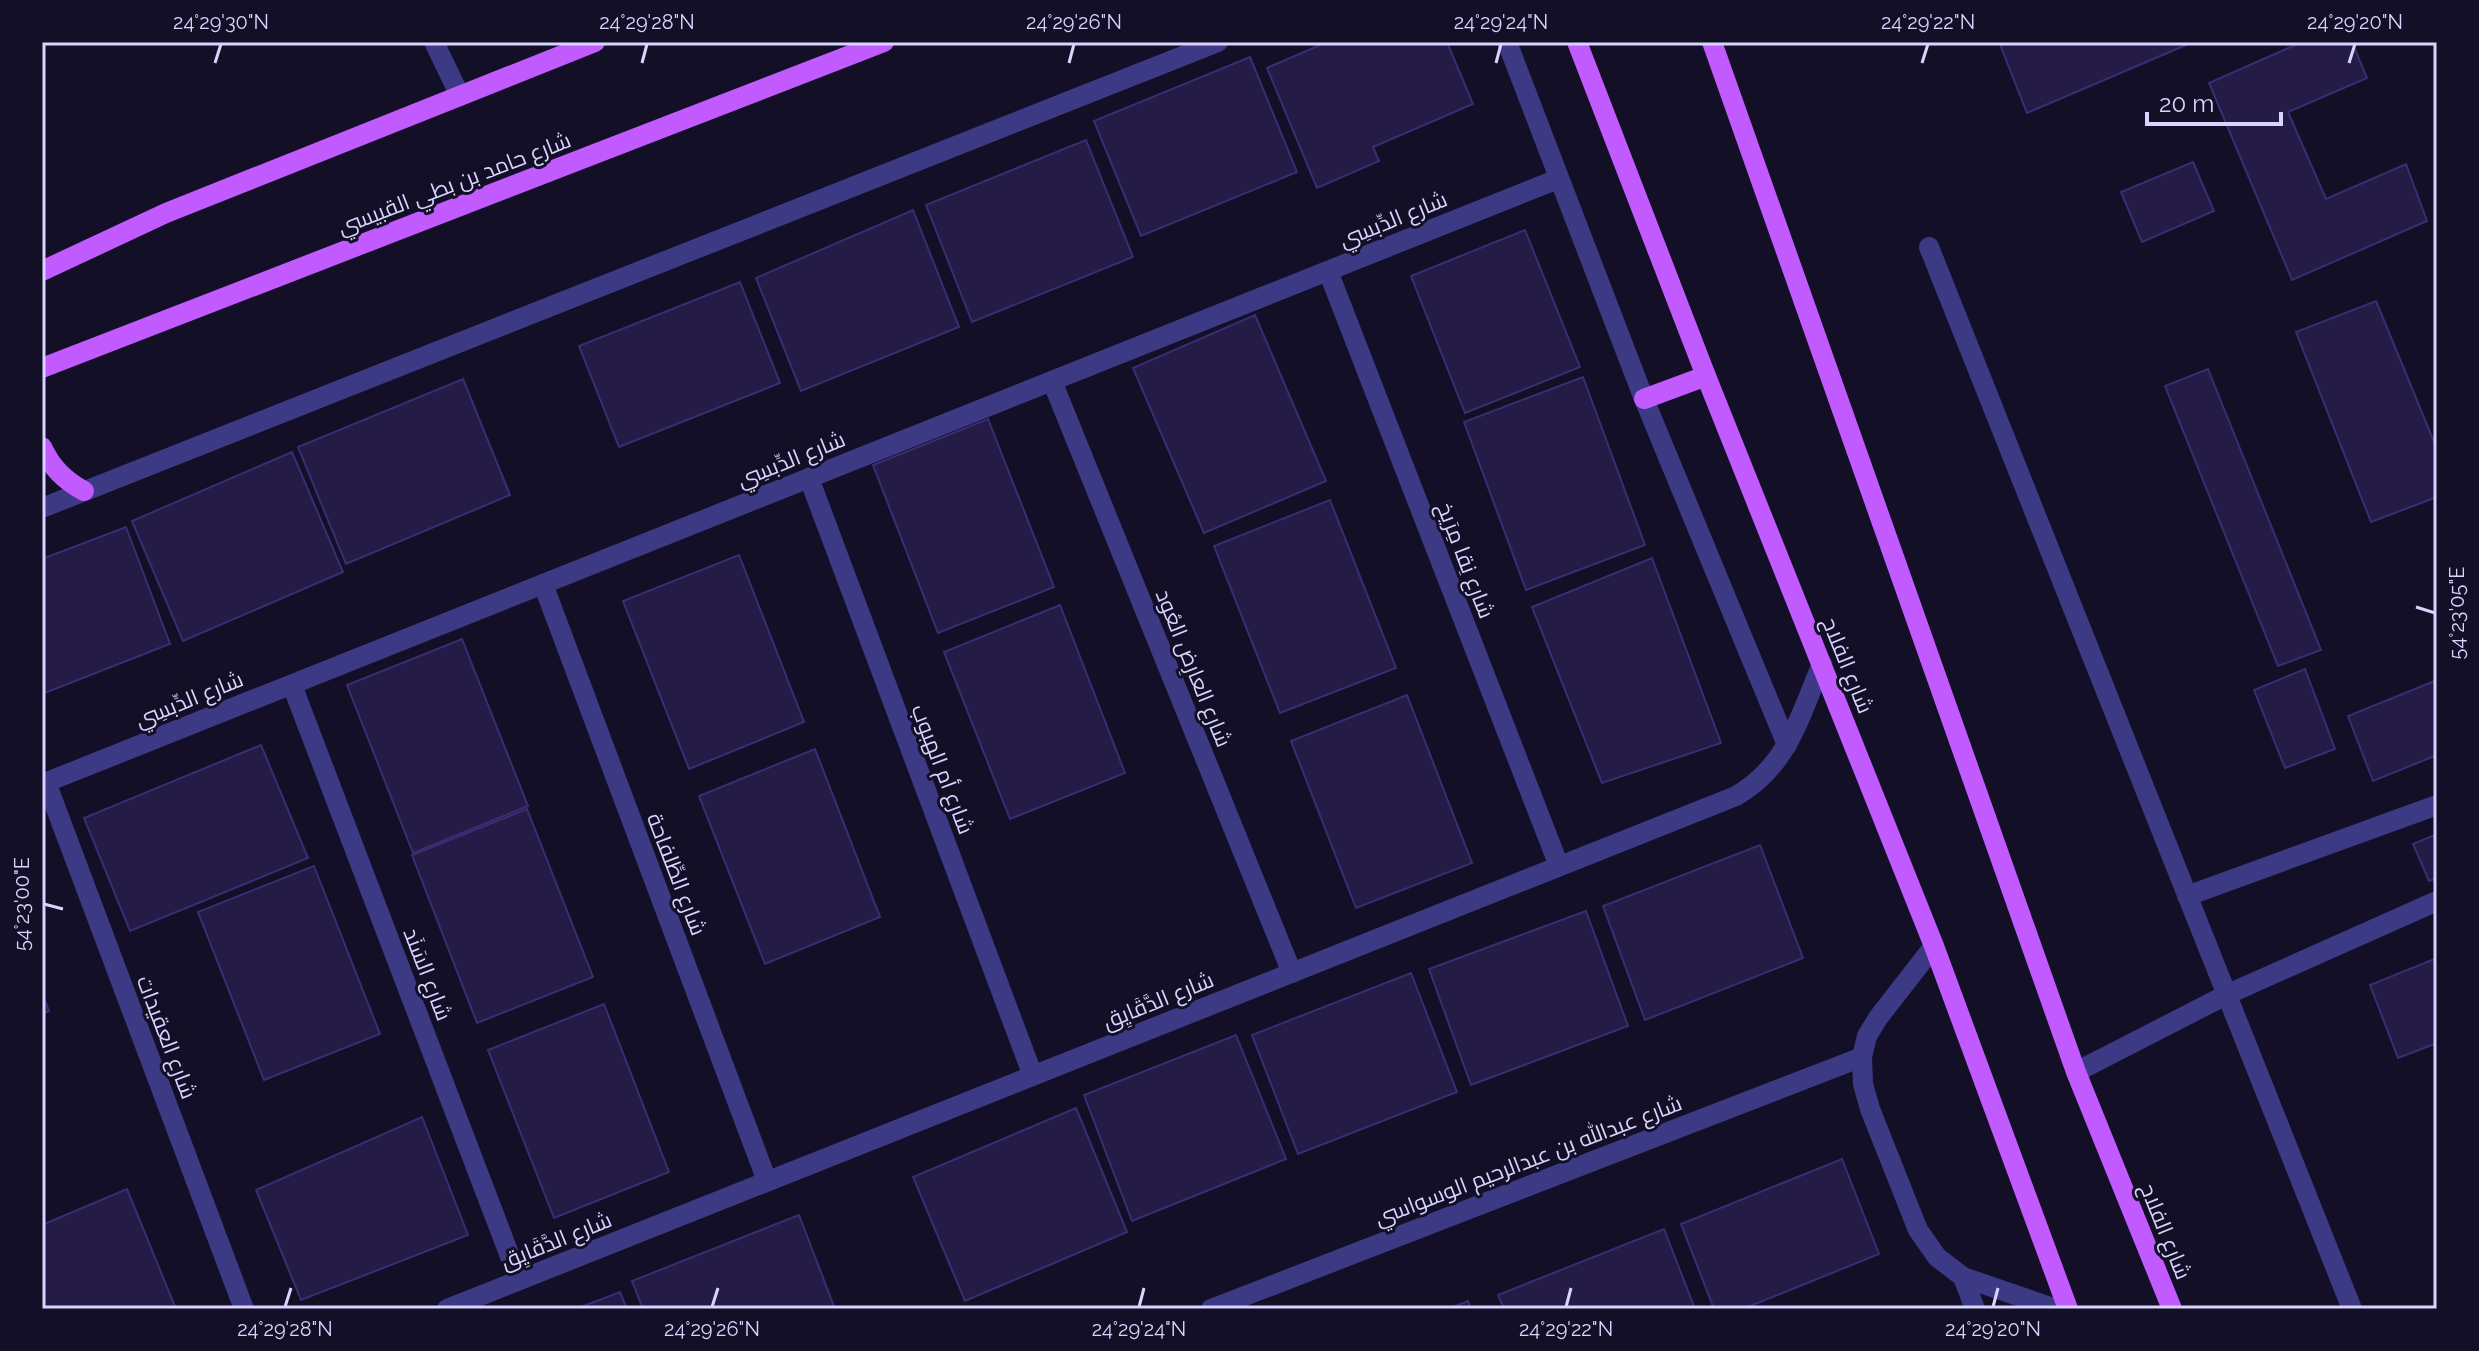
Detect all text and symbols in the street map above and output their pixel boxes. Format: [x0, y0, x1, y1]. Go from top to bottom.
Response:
text: 24°29'30"N [173, 10, 269, 34]
text: 24°29'28"N [599, 10, 695, 34]
text: 24°29'26"N [1026, 10, 1122, 34]
text: 24°29'24"N [1454, 10, 1548, 34]
text: 24°29'22"N [1881, 10, 1975, 34]
text: 24°29'20"N [2307, 10, 2403, 34]
scale bar [2147, 76, 2281, 126]
text: 20 m [2159, 89, 2214, 118]
street label: شارع حامد بن بطي القبيسي [334, 126, 576, 243]
street label: شارع الدِّبسِي [1335, 186, 1452, 256]
street label: شارع الدِّبسِي [733, 426, 850, 496]
street label: شارع نِقا مِرَيخ [1430, 498, 1500, 623]
text: 54°23'05"E [2445, 567, 2469, 659]
street label: شارع العارِض العُود [1148, 585, 1237, 751]
street label: شارع الفلاح [1815, 613, 1879, 718]
street label: شارع الدِّبسِي [131, 666, 248, 736]
street label: شارع أم الهبوب [904, 701, 980, 838]
street label: شارع الطِّلفاحة [640, 809, 712, 940]
text: 54°23'00"E [10, 857, 34, 951]
street label: شارع السَنَد [397, 924, 458, 1025]
street label: شارع الدَّقَايِق [1099, 966, 1218, 1036]
street label: شارع العقيدات [130, 972, 202, 1103]
street label: شارع عبدالله بن عبدالرحيم الوسواسي [1370, 1088, 1687, 1234]
street label: شارع الفلاح [2133, 1179, 2197, 1284]
street label: شارع الدَّقَايِق [497, 1206, 616, 1276]
text: 24°29'28"N [237, 1317, 333, 1341]
text: 24°29'26"N [664, 1317, 760, 1341]
text: 24°29'24"N [1092, 1317, 1186, 1341]
text: 24°29'22"N [1519, 1317, 1613, 1341]
text: 24°29'20"N [1945, 1317, 2041, 1341]

